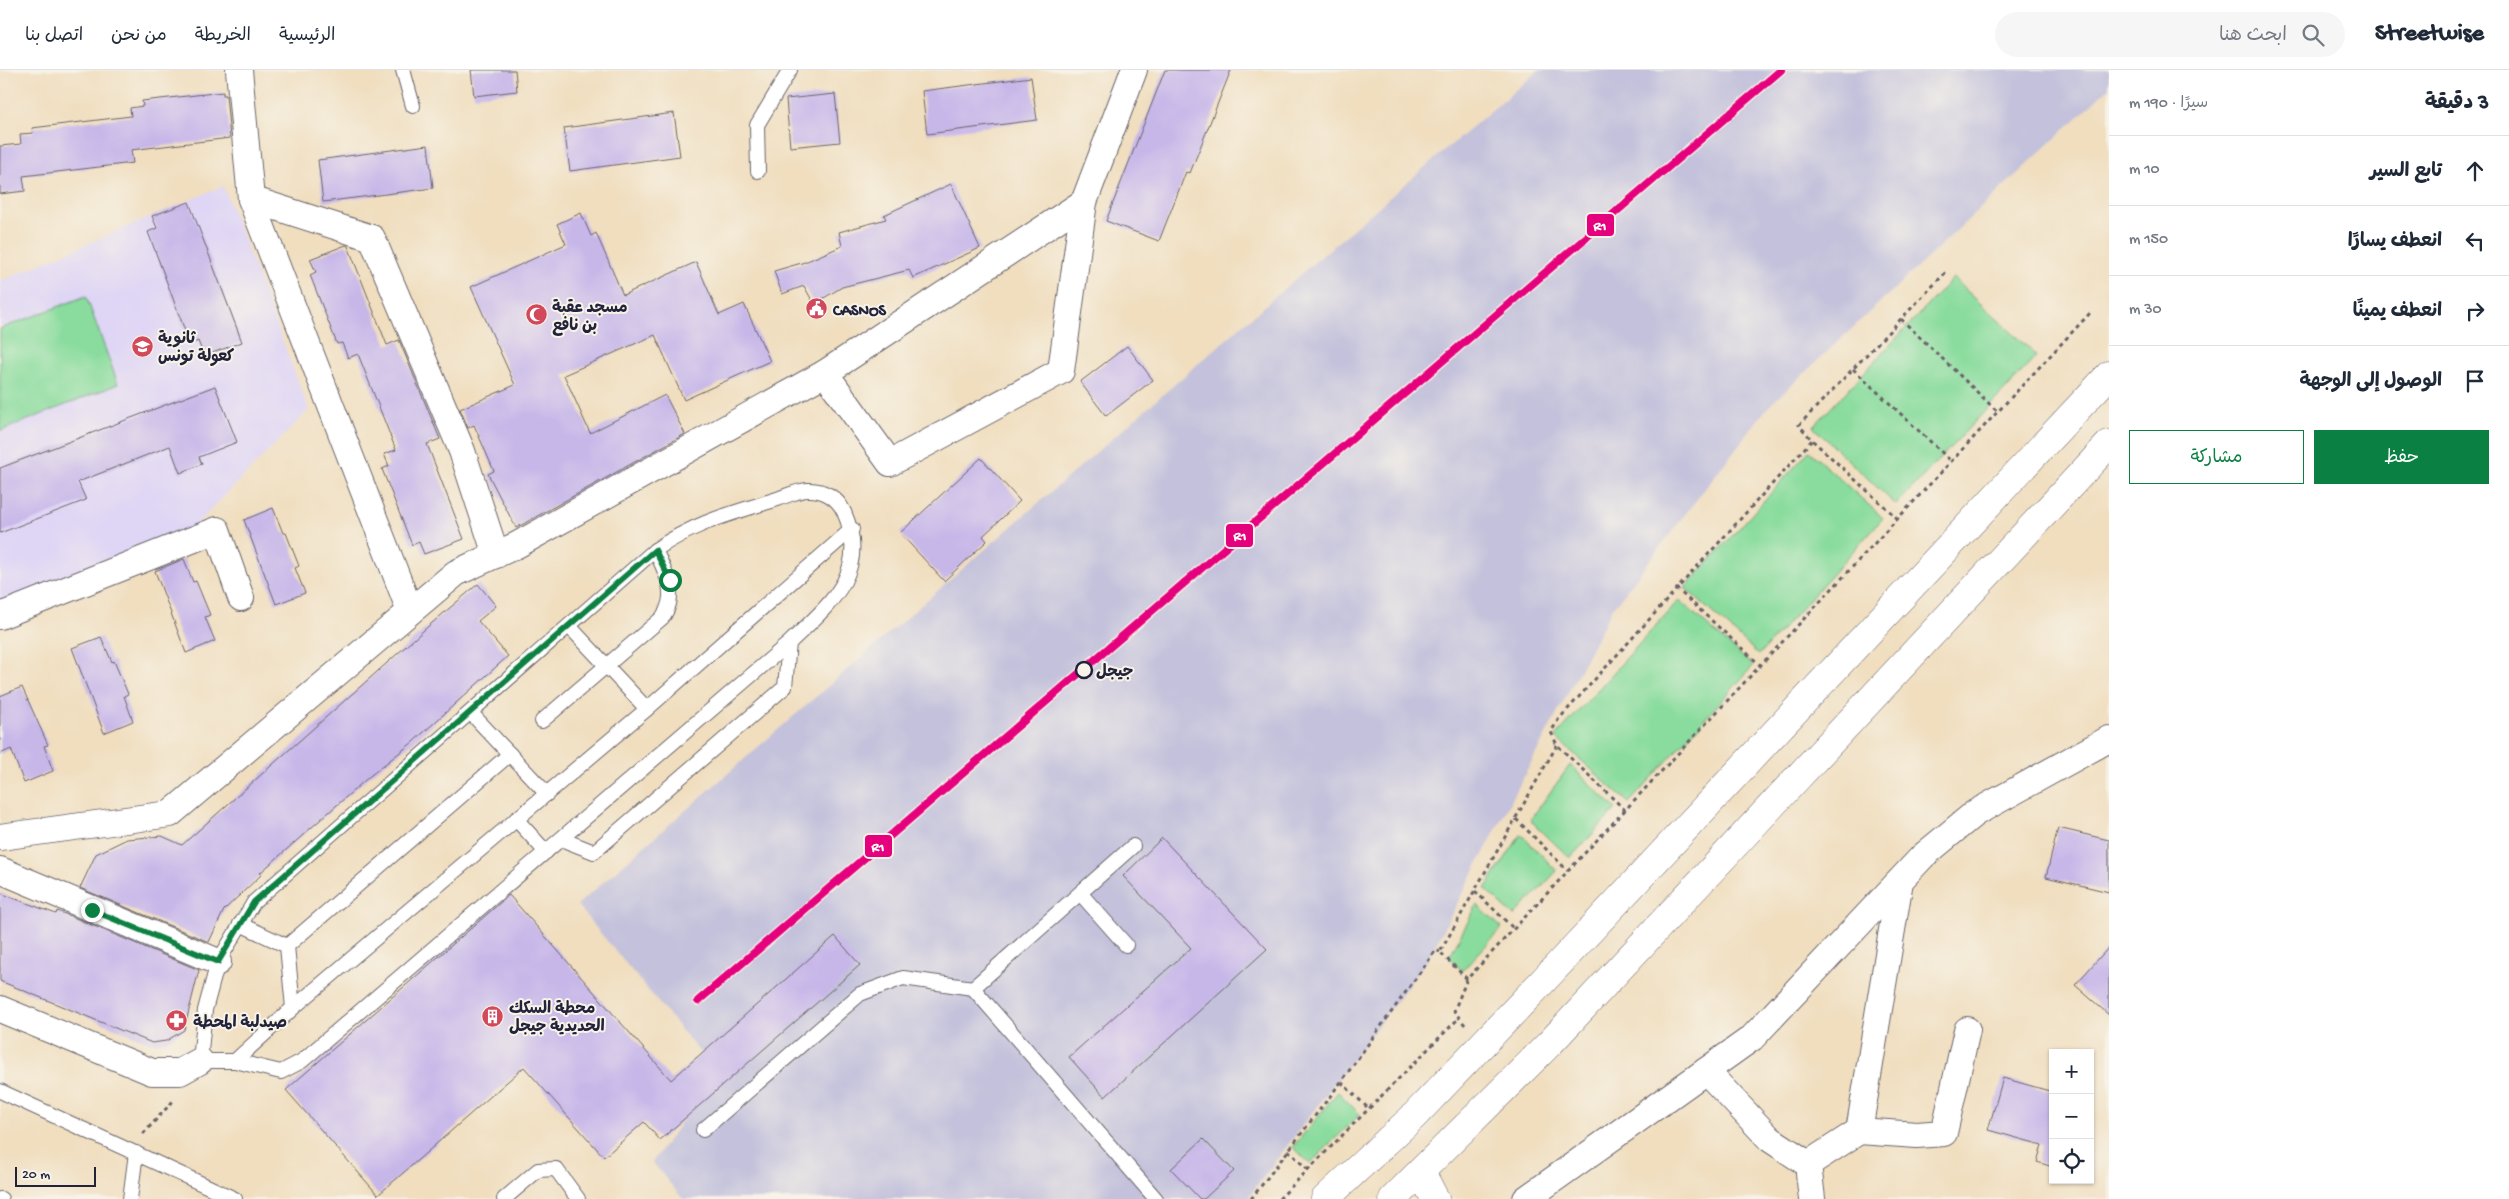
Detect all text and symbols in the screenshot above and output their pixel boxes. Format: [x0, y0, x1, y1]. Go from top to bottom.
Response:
search box [1995, 12, 2345, 57]
text: Streetwise [2375, 20, 2484, 49]
icon: search [2299, 21, 2327, 49]
text: ابحث هنا [2219, 25, 2287, 48]
text: اتصل بنا [25, 26, 83, 47]
text: من نحن [111, 26, 167, 47]
text: الخريطة [195, 26, 251, 47]
text: الرئيسية [279, 26, 335, 47]
text: 3 دقيقة [2425, 92, 2489, 117]
text: سيرًا · 190 m [2129, 95, 2208, 114]
icon: ahead [2461, 157, 2489, 185]
text: 10 m [2129, 161, 2160, 180]
text: تابع السير [2370, 161, 2442, 184]
line badge: R1 [1586, 213, 1615, 237]
text: R1 [1593, 219, 1607, 236]
icon: left [2461, 227, 2489, 255]
text: 150 m [2129, 231, 2168, 250]
text: انعطف يسارًا [2348, 231, 2442, 254]
public building icon: CASNOS [805, 297, 829, 321]
icon: right [2461, 297, 2489, 325]
place label: مسجد عقبة بن نافع [552, 299, 628, 337]
text: 30 m [2129, 301, 2162, 320]
text: انعطف يمينًا [2353, 301, 2442, 324]
mosque icon: مسجد عقبة بن نافع [524, 303, 548, 327]
place label: CASNOS [832, 303, 887, 322]
place label: ثانوية كعولة تونس [158, 330, 235, 368]
school or university icon: ثانوية كعولة تونس [130, 334, 154, 358]
icon: arrive [2461, 367, 2489, 395]
text: الوصول إلى الوجهة [2299, 371, 2442, 394]
button: مشاركة [2129, 430, 2304, 484]
button: حفظ [2314, 430, 2489, 484]
line badge: R1 [1225, 523, 1254, 548]
text: R1 [1233, 529, 1247, 546]
route start [659, 569, 682, 592]
marker: جيجل [1075, 661, 1093, 679]
place label: جيجل [1096, 663, 1133, 683]
line badge: R1 [864, 834, 893, 858]
text: R1 [871, 840, 885, 857]
route end [81, 899, 104, 922]
place label: محطة السكك الحديدية جيجل [509, 1000, 605, 1038]
building icon: محطة السكك الحديدية جيجل [481, 1004, 505, 1028]
pharmacy icon: صيدلبة المحطة [165, 1009, 189, 1033]
place label: صيدلبة المحطة [193, 1014, 287, 1034]
map controls [2049, 1049, 2094, 1184]
button: + [2049, 1049, 2094, 1094]
button: − [2049, 1094, 2094, 1139]
button: locate [2049, 1139, 2094, 1184]
scale bar [15, 1164, 96, 1187]
text: 20 m [22, 1167, 50, 1184]

